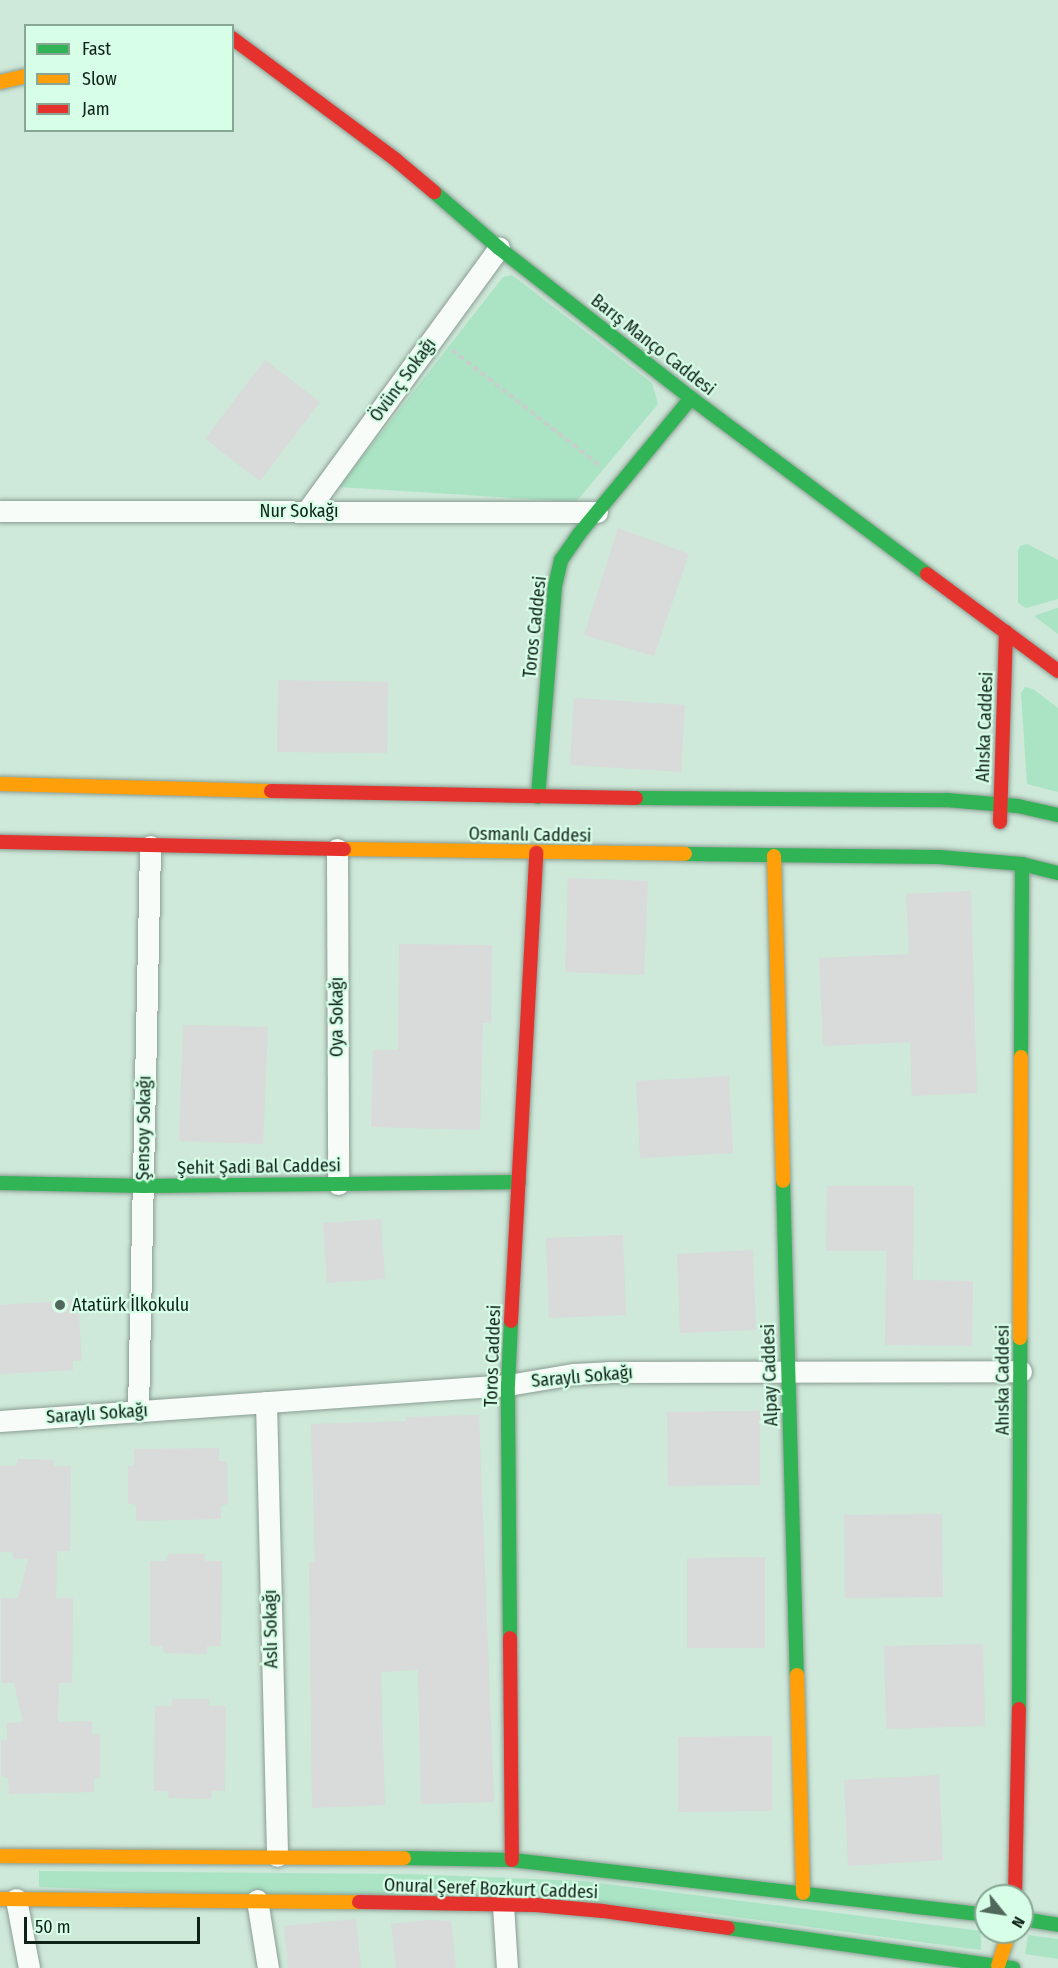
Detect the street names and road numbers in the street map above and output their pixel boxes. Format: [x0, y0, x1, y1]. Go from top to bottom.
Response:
street label: Barış Manço Caddesi [587, 290, 719, 400]
street label: Övünç Sokağı [365, 334, 441, 426]
street label: Nur Sokağı [259, 500, 339, 522]
street label: Toros Caddesi [519, 575, 551, 679]
street label: Ahıska Caddesi [972, 671, 998, 783]
street label: Osmanlı Caddesi [468, 823, 592, 847]
street label: Oya Sokağı [326, 977, 348, 1057]
street label: Şensoy Sokağı [132, 1075, 156, 1181]
street label: Şehit Şadi Bal Caddesi [177, 1155, 341, 1179]
street label: Toros Caddesi [480, 1305, 506, 1407]
street label: Alpay Caddesi [757, 1323, 783, 1427]
street label: Ahıska Caddesi [992, 1325, 1014, 1435]
street label: Saraylı Sokağı [530, 1362, 634, 1392]
street label: Saraylı Sokağı [46, 1400, 148, 1428]
street label: Aslı Sokağı [260, 1589, 282, 1669]
street label: Onural Şeref Bozkurt Caddesi [384, 1874, 598, 1904]

